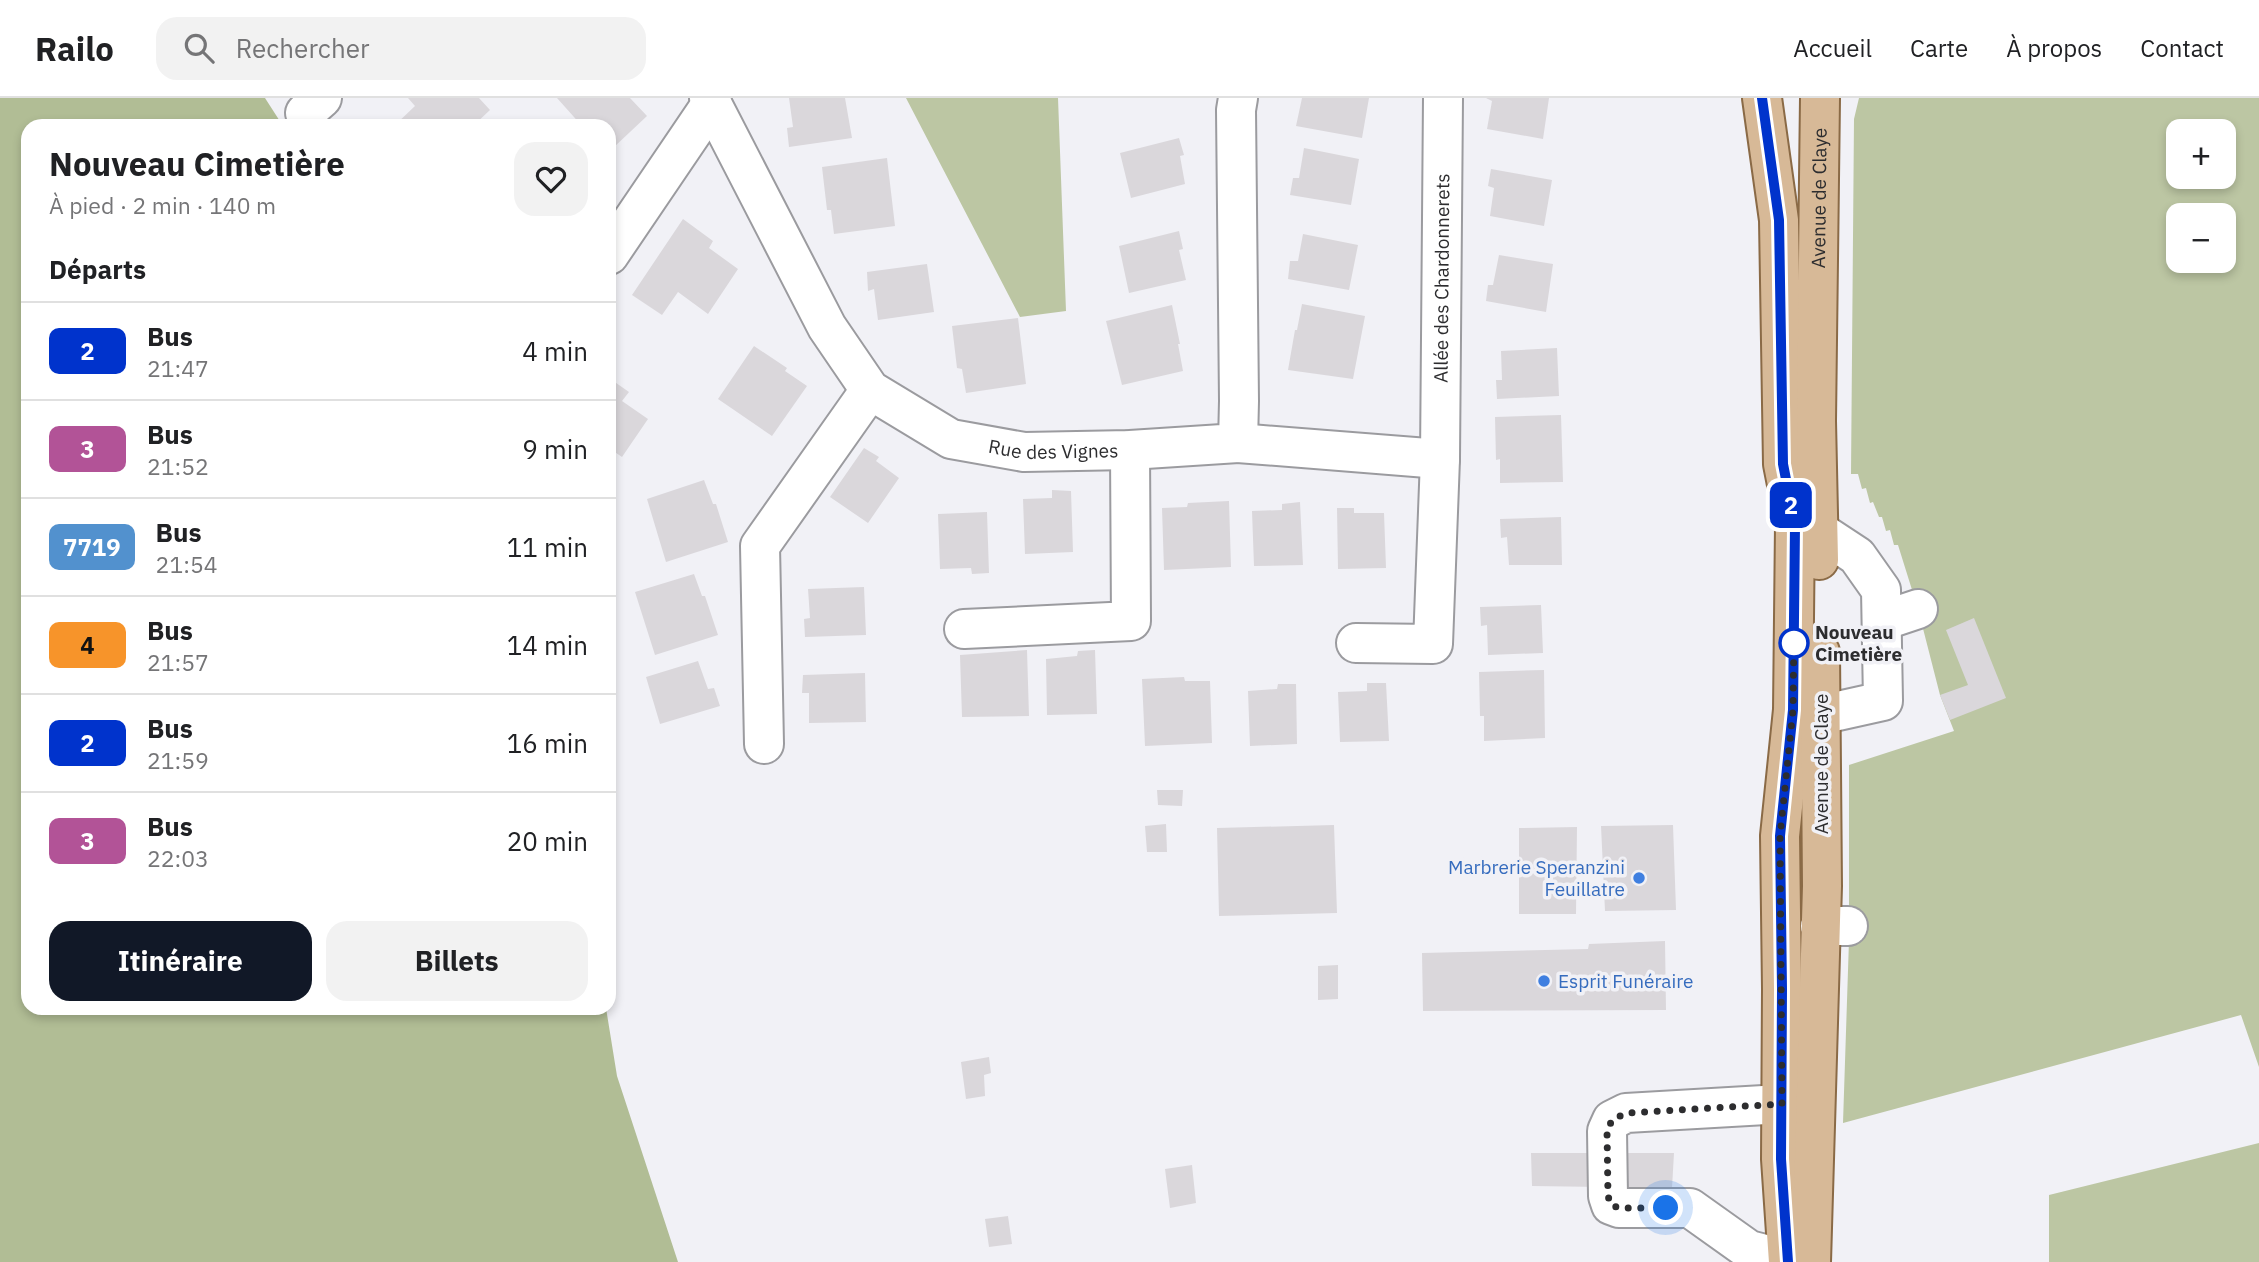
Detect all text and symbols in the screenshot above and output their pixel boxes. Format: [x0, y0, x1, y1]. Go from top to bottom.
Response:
search box [156, 17, 646, 80]
text: Railo [35, 27, 114, 70]
icon: search [180, 29, 218, 67]
text: Rechercher [236, 31, 369, 65]
text: Accueil [1793, 32, 1872, 64]
text: Carte [1910, 32, 1968, 64]
text: À propos [2006, 32, 2102, 64]
text: Contact [2140, 32, 2224, 64]
map controls [2166, 119, 2236, 273]
button: + [2166, 119, 2236, 189]
street label: Avenue de Claye [1806, 128, 1832, 269]
text: Nouveau Cimetière [49, 142, 345, 185]
button: heart [514, 142, 588, 216]
street label: Allée des Chardonnerets [1429, 173, 1454, 383]
text: À pied · 2 min · 140 m [49, 190, 276, 220]
button: − [2166, 203, 2236, 273]
text: Départs [49, 252, 146, 286]
text: Bus [147, 319, 193, 353]
text: 4 min [522, 334, 588, 368]
text: 2 [80, 335, 95, 367]
text: 21:47 [147, 353, 209, 383]
text: Bus [147, 417, 193, 451]
text: 9 min [522, 432, 588, 466]
text: 3 [80, 433, 95, 465]
street label: Rue des Vignes [987, 434, 1119, 464]
text: 21:52 [147, 451, 209, 481]
line badge: 2 [1768, 482, 1814, 528]
text: 2 [1784, 489, 1798, 521]
text: Bus [156, 515, 202, 549]
text: 11 min [507, 530, 588, 564]
text: 7719 [63, 531, 121, 563]
text: 21:54 [156, 549, 218, 579]
text: Bus [147, 613, 193, 647]
place label: Nouveau Cimetière [1815, 620, 1902, 666]
text: 14 min [507, 628, 588, 662]
marker: Nouveau Cimetière [1779, 628, 1809, 658]
text: 4 [80, 629, 95, 661]
text: 21:57 [147, 647, 209, 677]
street label: Avenue de Claye [1809, 694, 1833, 834]
text: Bus [147, 711, 193, 745]
text: 16 min [507, 726, 588, 760]
text: 2 [80, 727, 95, 759]
text: 21:59 [147, 745, 209, 775]
text: Bus [147, 809, 193, 843]
text: 20 min [507, 824, 588, 858]
text: 3 [80, 825, 95, 857]
text: 22:03 [147, 843, 209, 873]
place label: Marbrerie Speranzini Feuillatre [1448, 855, 1625, 901]
marker: Marbrerie Speranzini Feuillatre [1631, 870, 1647, 886]
button: Itinéraire [49, 921, 312, 1001]
button: Billets [326, 921, 588, 1001]
place label: Esprit Funéraire [1558, 969, 1694, 993]
marker: Esprit Funéraire [1536, 973, 1552, 989]
your location [1648, 1190, 1683, 1225]

